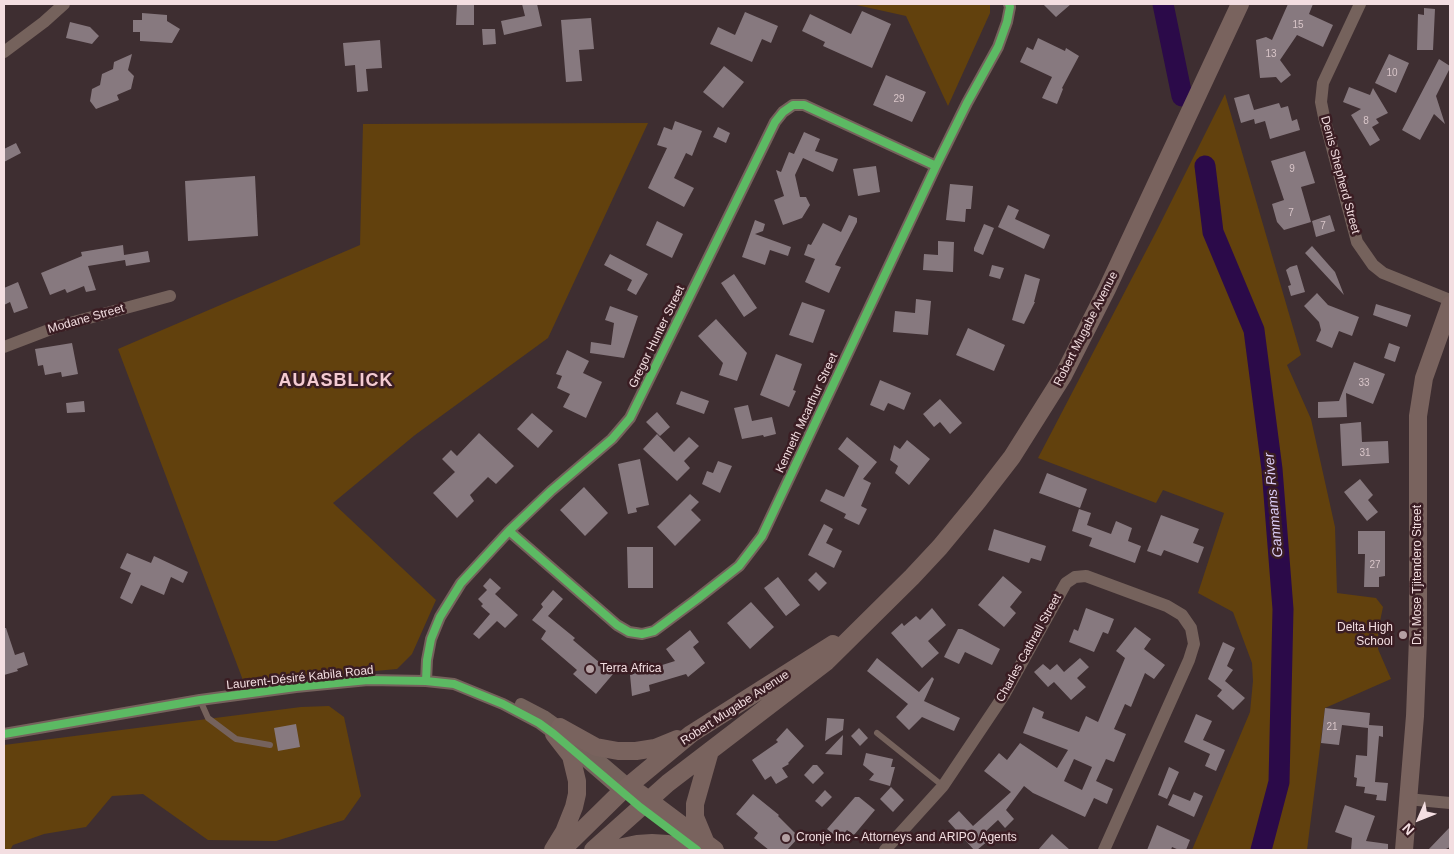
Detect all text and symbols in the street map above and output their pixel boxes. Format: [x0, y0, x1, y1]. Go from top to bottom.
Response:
house number: 15 [1292, 19, 1304, 31]
house number: 13 [1265, 48, 1277, 60]
house number: 10 [1386, 67, 1398, 79]
house number: 29 [893, 93, 905, 105]
street label: Denis Shepherd Street [1317, 115, 1363, 235]
house number: 8 [1363, 115, 1369, 127]
house number: 9 [1289, 163, 1295, 175]
house number: 7 [1288, 207, 1294, 219]
house number: 7 [1320, 220, 1326, 232]
street label: Robert Mugabe Avenue [1051, 269, 1121, 389]
street label: Gregor Hunter Street [626, 283, 688, 391]
street label: Modane Street [46, 301, 126, 337]
street label: Kenneth Mcarthur Street [773, 351, 841, 475]
district label: AUASBLICK [277, 370, 395, 392]
house number: 33 [1358, 377, 1370, 389]
house number: 31 [1359, 447, 1371, 459]
water label: Gammams River [1261, 452, 1287, 558]
street label: Dr. Mose Tjitendero Street [1411, 505, 1425, 645]
house number: 27 [1369, 559, 1381, 571]
street label: Charles Cathrall Street [993, 591, 1065, 705]
place label: Delta High School [1337, 621, 1393, 649]
marker: Delta High School [1397, 629, 1409, 641]
place label: Terra Africa [600, 662, 661, 676]
street label: Laurent-Désiré Kabila Road [226, 663, 374, 693]
marker: Terra Africa [584, 663, 596, 675]
street label: Robert Mugabe Avenue [678, 668, 792, 748]
house number: 21 [1326, 721, 1338, 733]
north arrow [1394, 794, 1444, 844]
text: N [1399, 820, 1417, 839]
place label: Cronje Inc - Attorneys and ARIPO Agents [796, 831, 1017, 845]
marker: Cronje Inc - Attorneys and ARIPO Agents [780, 832, 792, 844]

